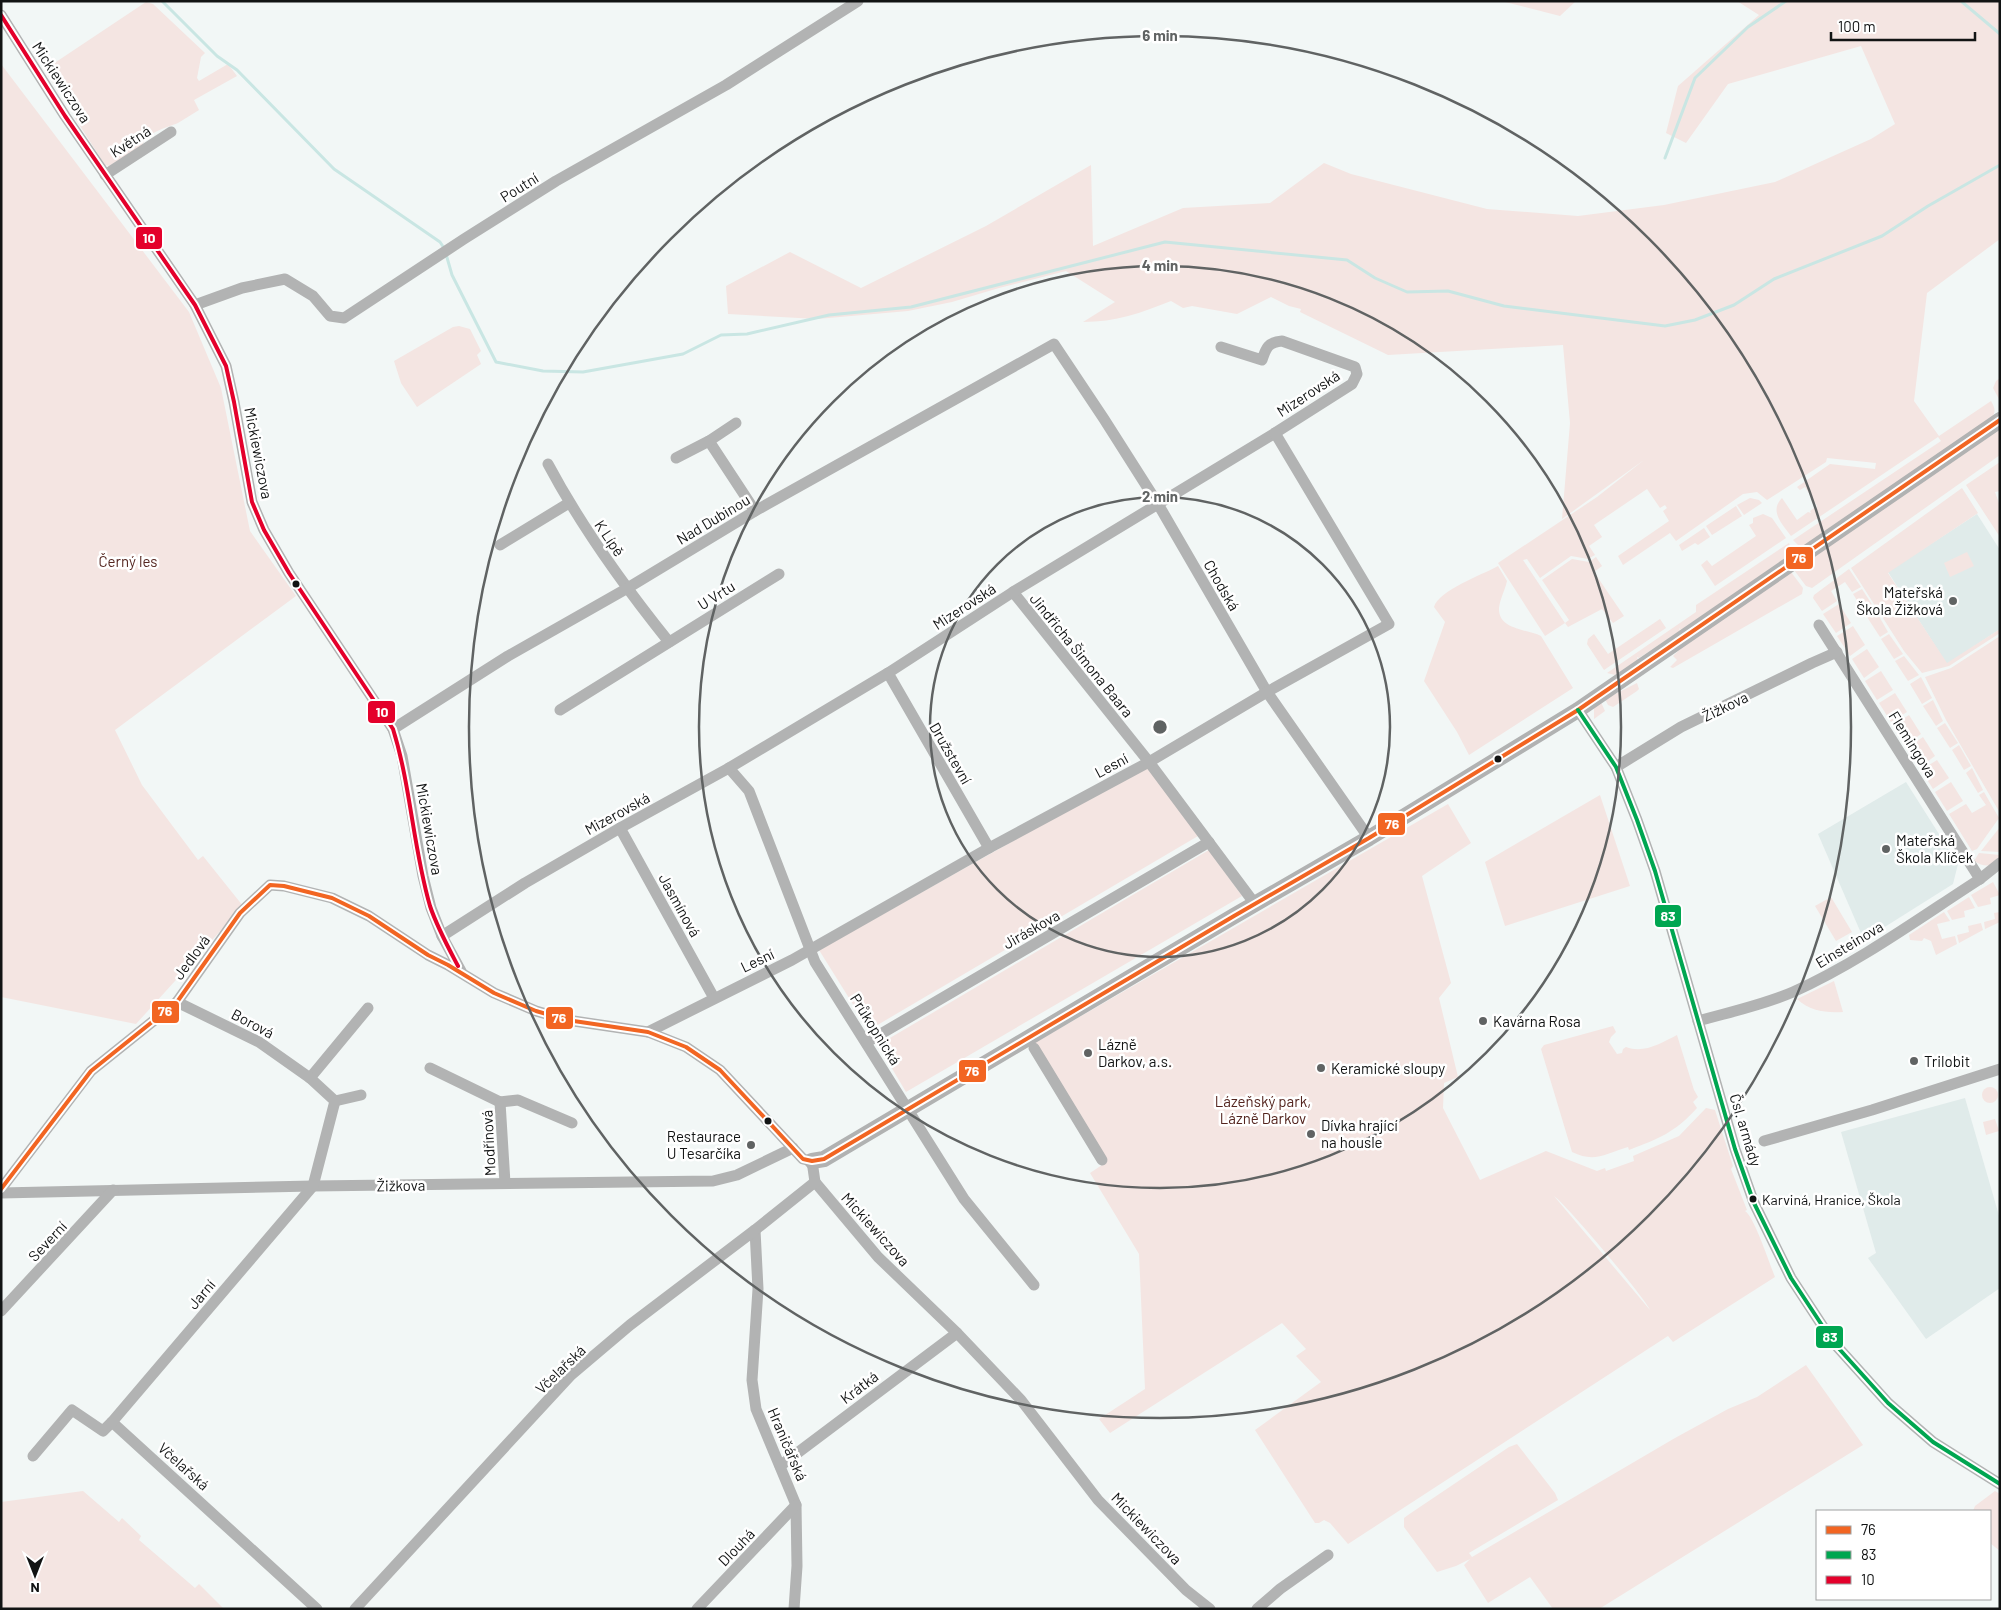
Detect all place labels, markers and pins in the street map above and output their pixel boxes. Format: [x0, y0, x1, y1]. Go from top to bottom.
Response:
unlabelled marker [291, 579, 301, 589]
place label: Mateřská Škola Žižková [1856, 583, 1943, 618]
marker: Mateřská Škola Žižková [1947, 595, 1959, 607]
centre of rings [1151, 718, 1169, 736]
unlabelled marker [1493, 754, 1503, 764]
place label: Mateřská Škola Klíček [1896, 831, 1974, 866]
marker: Mateřská Škola Klíček [1880, 843, 1892, 855]
place label: Kavárna Rosa [1493, 1012, 1581, 1030]
marker: Kavárna Rosa [1477, 1015, 1489, 1027]
place label: Lázně Darkov, a.s. [1098, 1035, 1172, 1070]
marker: Lázně Darkov, a.s. [1082, 1047, 1094, 1059]
place label: Trilobit [1924, 1052, 1970, 1070]
marker: Trilobit [1908, 1055, 1920, 1067]
place label: Keramické sloupy [1331, 1059, 1445, 1077]
marker: Keramické sloupy [1315, 1062, 1327, 1074]
unlabelled marker [763, 1116, 773, 1126]
place label: Dívka hrající na housle [1321, 1116, 1398, 1151]
place label: Restaurace U Tesarčíka [667, 1127, 741, 1162]
marker: Dívka hrající na housle [1305, 1128, 1317, 1140]
marker: Restaurace U Tesarčíka [745, 1139, 757, 1151]
place label: Karviná, Hranice, Škola [1762, 1191, 1901, 1208]
marker: Karviná, Hranice, Škola [1748, 1194, 1758, 1204]

